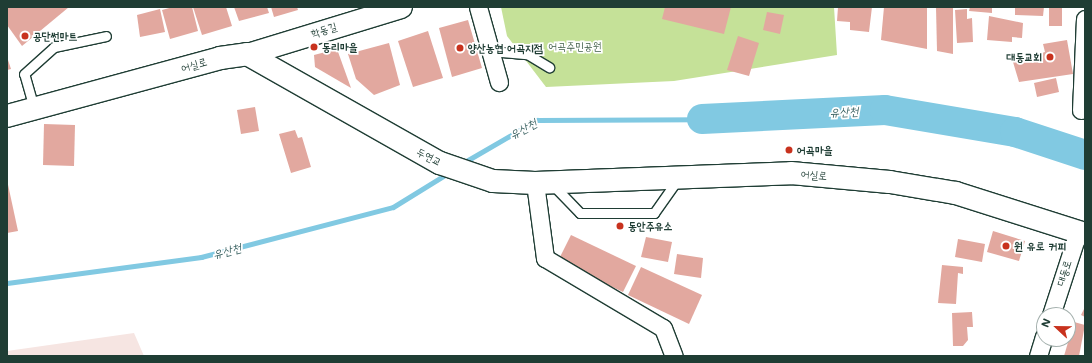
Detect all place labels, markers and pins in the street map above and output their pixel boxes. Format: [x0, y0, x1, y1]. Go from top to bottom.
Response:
place label: 공단썬마트 [33, 29, 77, 43]
marker: 공단썬마트 [20, 31, 30, 41]
place label: 동리마을 [322, 40, 357, 54]
place label: 양산농협 어곡지점 [468, 41, 543, 55]
marker: 동리마을 [309, 42, 319, 52]
marker: 양산농협 어곡지점 [455, 43, 465, 53]
place label: 대동교회 [1007, 50, 1042, 64]
marker: 대동교회 [1045, 52, 1055, 62]
place label: 어곡마을 [797, 143, 832, 157]
marker: 어곡마을 [784, 145, 794, 155]
place label: 동안주유소 [628, 219, 672, 233]
marker: 동안주유소 [615, 221, 625, 231]
place label: 원 유로 커피 [1014, 239, 1066, 253]
marker: 원 유로 커피 [1001, 241, 1011, 251]

